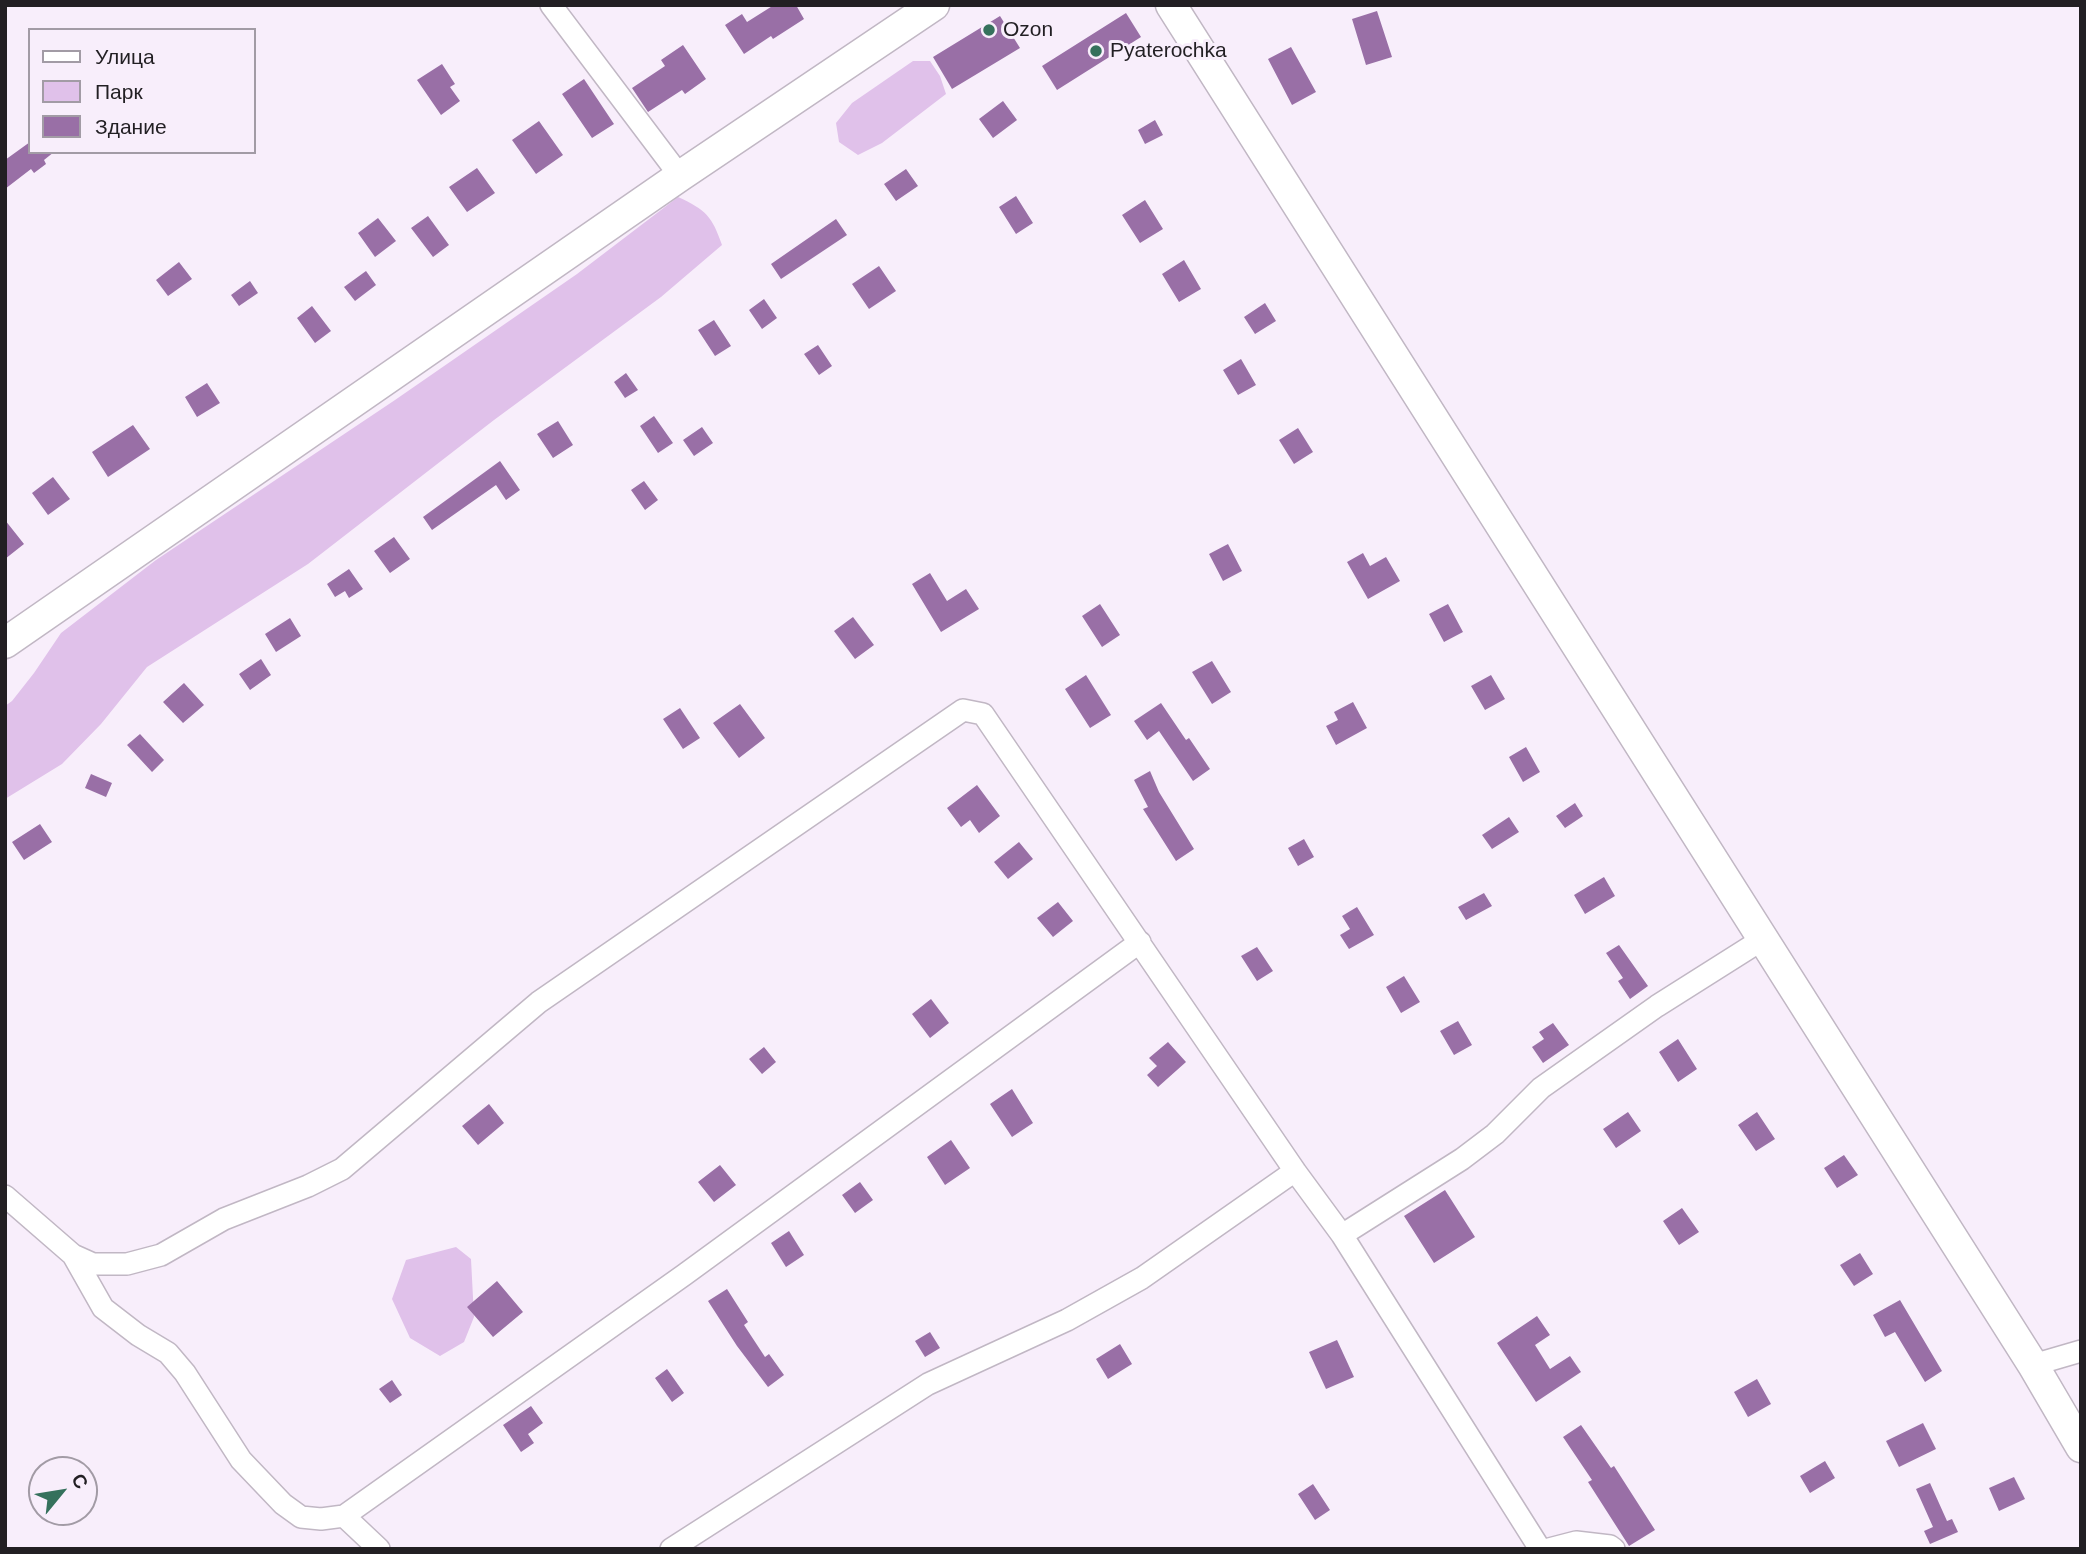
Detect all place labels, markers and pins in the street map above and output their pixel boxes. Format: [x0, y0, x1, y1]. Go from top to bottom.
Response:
place label: Ozon [1003, 17, 1053, 43]
marker: Ozon [981, 22, 997, 38]
place label: Pyaterochka [1110, 38, 1227, 64]
marker: Pyaterochka [1088, 43, 1104, 59]

